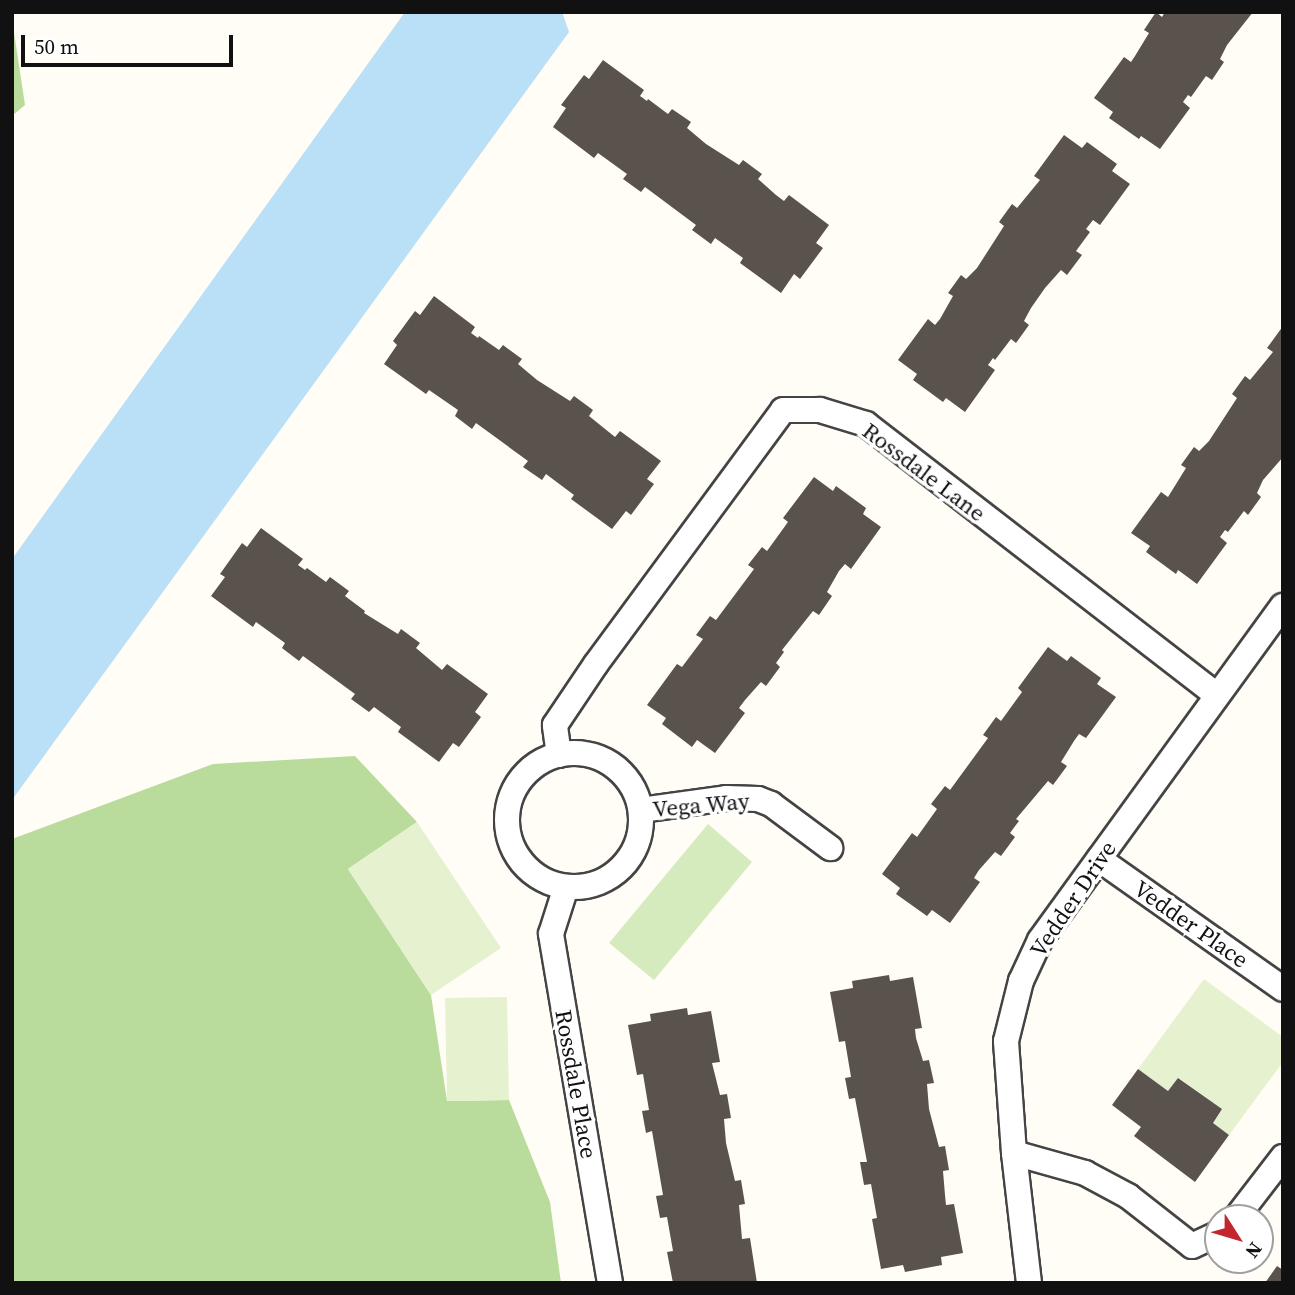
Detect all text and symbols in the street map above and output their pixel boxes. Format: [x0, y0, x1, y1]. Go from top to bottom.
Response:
scale bar [24, 21, 236, 65]
text: 50 m [34, 32, 79, 61]
street label: Rossdale Lane [857, 417, 991, 527]
street label: Vega Way [651, 787, 751, 823]
street label: Vedder Drive [1024, 836, 1122, 962]
street label: Vedder Place [1128, 874, 1254, 974]
street label: Rossdale Place [549, 1007, 603, 1161]
north arrow [1204, 1204, 1274, 1274]
text: N [1240, 1237, 1269, 1264]

